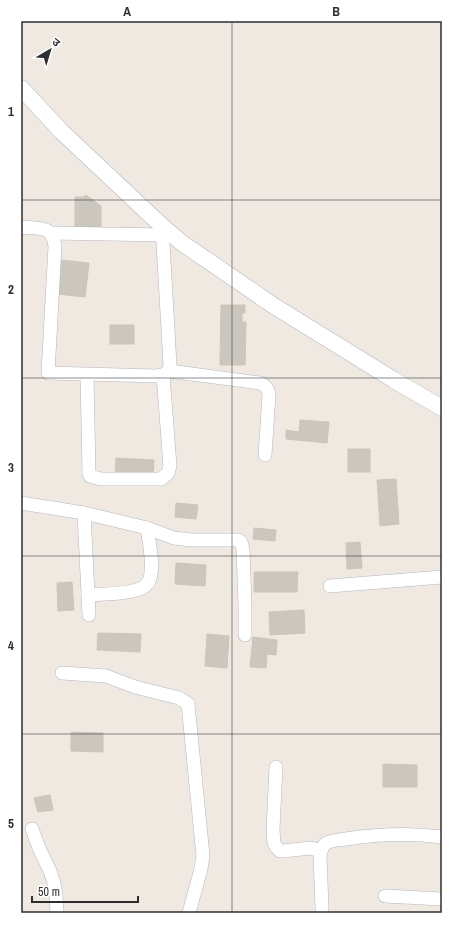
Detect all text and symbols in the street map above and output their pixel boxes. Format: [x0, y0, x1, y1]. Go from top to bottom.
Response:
text: A [123, 3, 131, 20]
text: B [332, 3, 340, 20]
north arrow [30, 30, 70, 70]
text: उ [49, 35, 63, 50]
text: 1 [8, 103, 14, 120]
text: 2 [8, 281, 14, 298]
text: 3 [8, 459, 14, 476]
text: 4 [8, 637, 14, 654]
text: 5 [8, 815, 14, 832]
scale bar [32, 878, 138, 904]
text: 50 m [38, 884, 60, 900]

